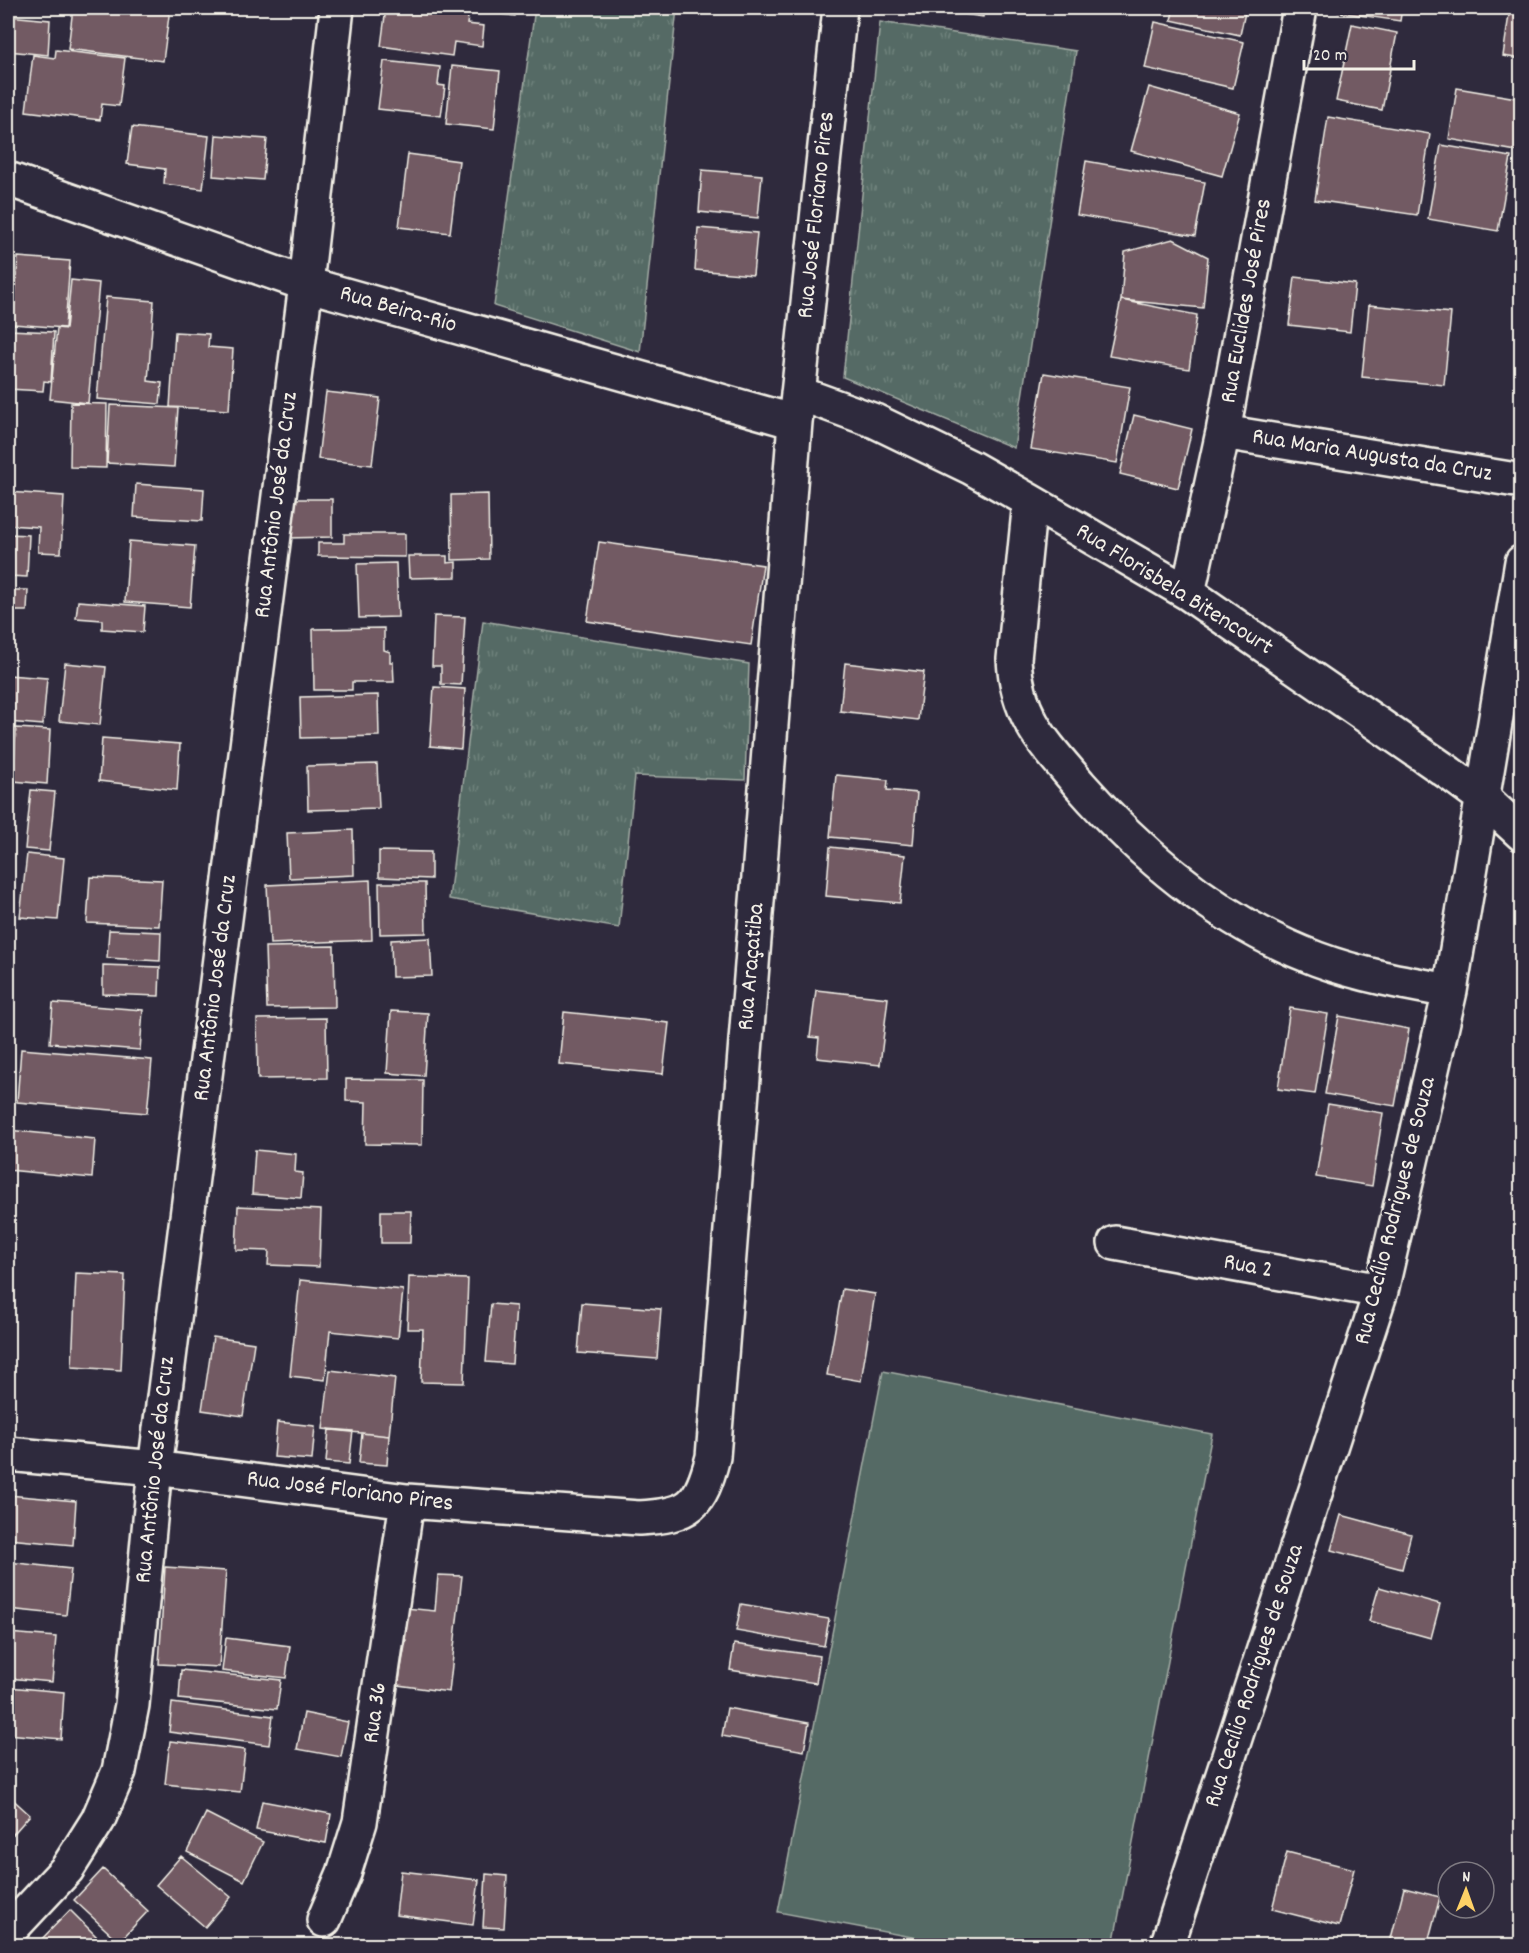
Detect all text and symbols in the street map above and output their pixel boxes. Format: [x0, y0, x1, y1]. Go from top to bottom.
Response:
scale bar [1304, 33, 1414, 71]
text: 20 m [1313, 44, 1347, 69]
street label: Rua José Floriano Pires [789, 110, 845, 320]
street label: Rua Euclides José Pires [1212, 196, 1282, 406]
street label: Rua Beira-Rio [336, 277, 460, 343]
street label: Rua Antônio José da Cruz [246, 390, 308, 620]
street label: Rua Maria Augusta da Cruz [1250, 420, 1494, 492]
street label: Rua Florisbela Bitencourt [1069, 515, 1280, 665]
street label: Rua Antônio José da Cruz [185, 873, 247, 1103]
street label: Rua Araçatiba [729, 901, 775, 1032]
street label: Rua Cecílio Rodrigues de Souza [1346, 1073, 1446, 1348]
street label: Rua 2 [1221, 1246, 1275, 1288]
street label: Rua Antônio José da Cruz [127, 1355, 185, 1585]
street label: Rua José Floriano Pires [245, 1462, 455, 1522]
street label: Rua Cecílio Rodrigues de Souza [1196, 1539, 1314, 1812]
street label: Rua 36 [355, 1680, 397, 1746]
north arrow [1436, 1860, 1496, 1920]
text: N [1462, 1866, 1470, 1889]

